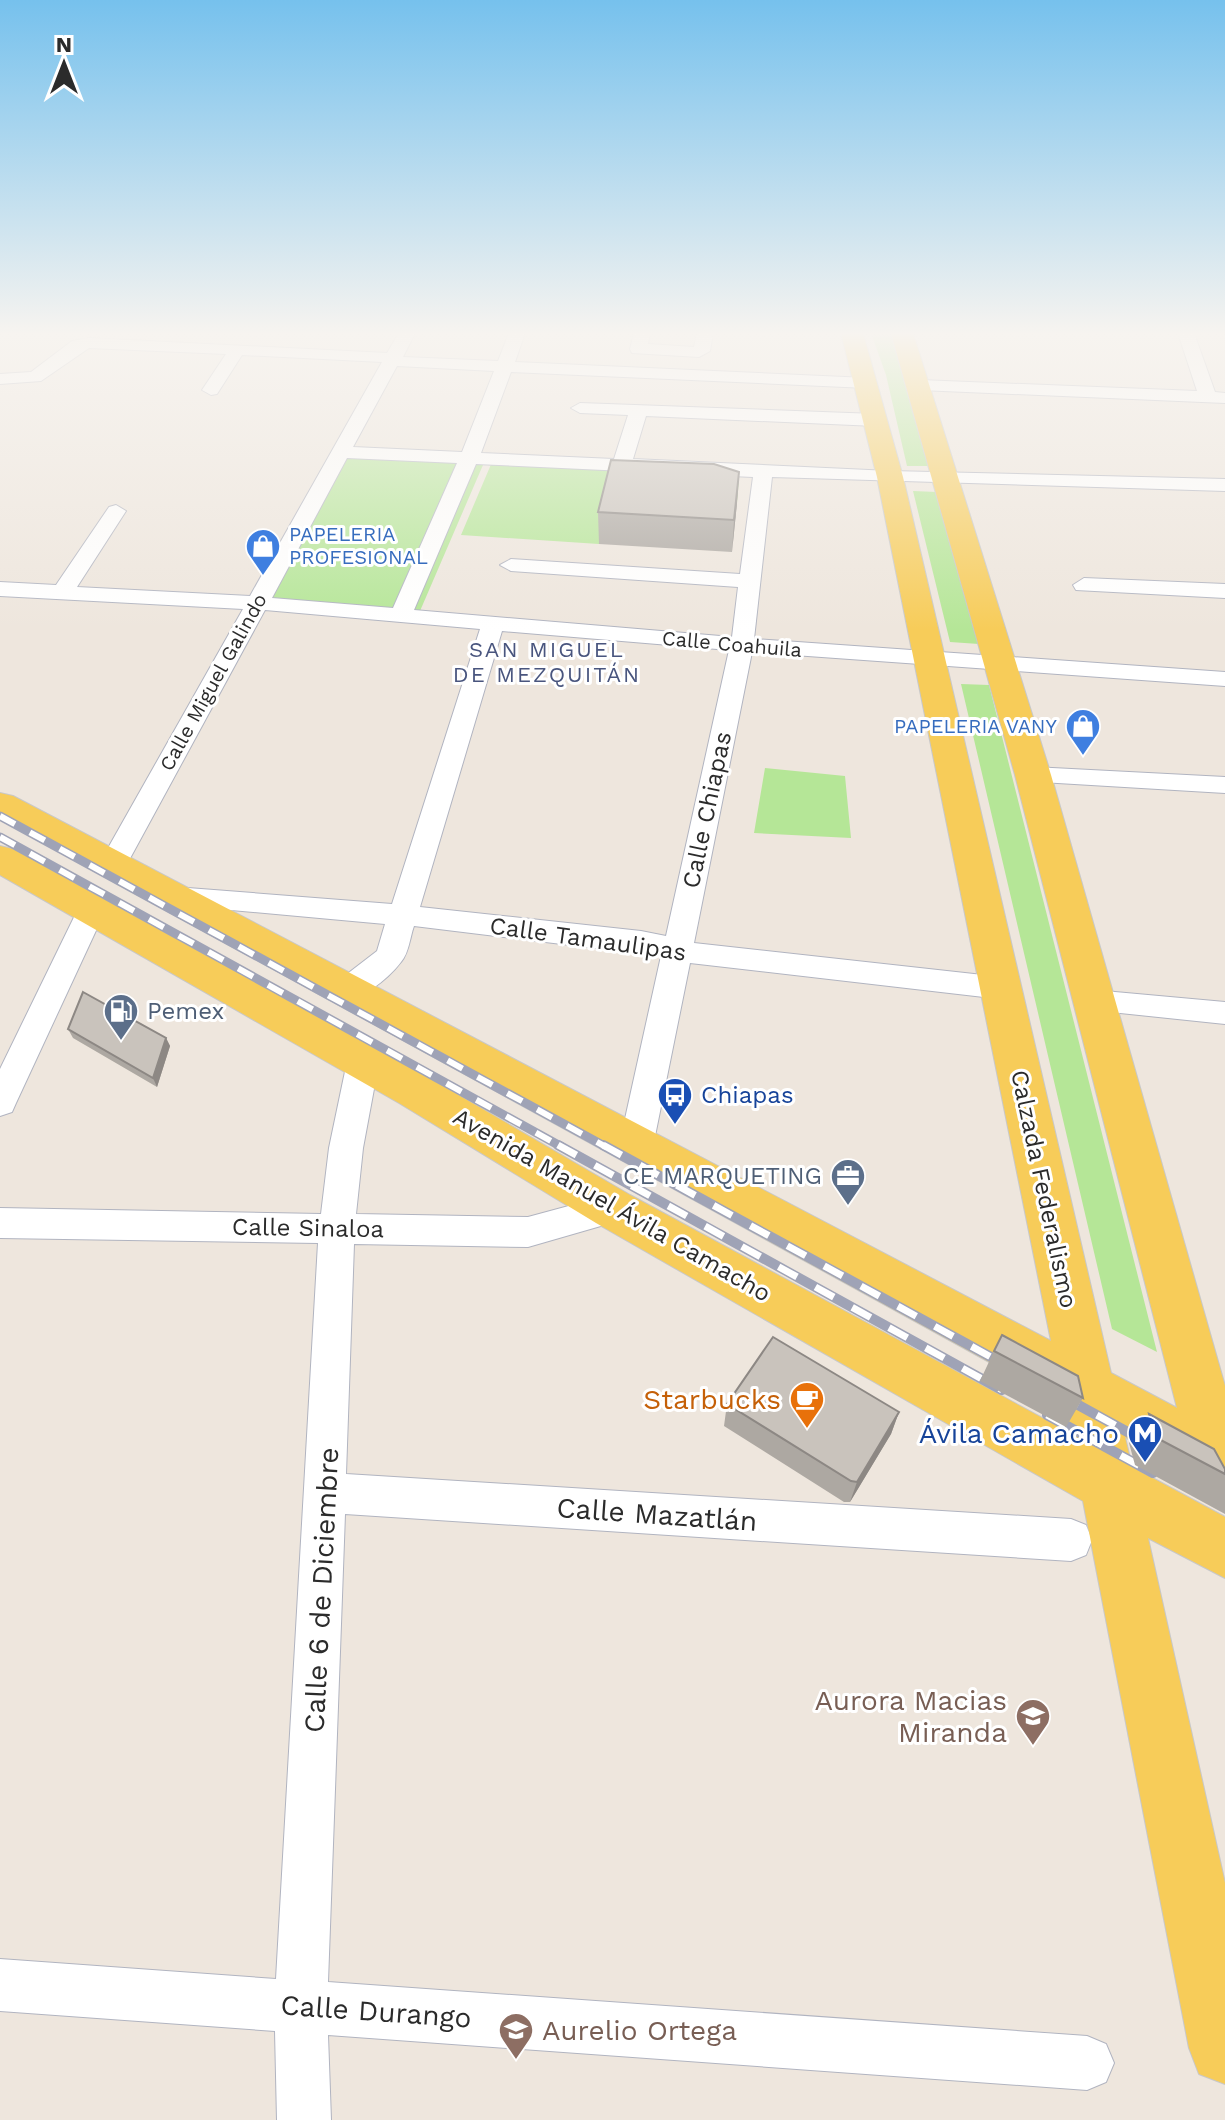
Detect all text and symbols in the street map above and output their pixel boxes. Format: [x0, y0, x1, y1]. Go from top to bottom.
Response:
north arrow [24, 24, 104, 104]
text: N [56, 32, 72, 57]
place label: PAPELERIA PROFESIONAL [289, 522, 428, 569]
shop icon: PAPELERIA PROFESIONAL [244, 527, 282, 577]
street label: Calle Miguel Galindo [154, 589, 272, 775]
street label: Calle Coahuila [661, 626, 803, 662]
district label: SAN MIGUEL DE MEZQUITÁN [453, 637, 641, 687]
shop icon: PAPELERIA VANY [1064, 707, 1102, 757]
place label: PAPELERIA VANY [894, 714, 1058, 738]
street label: Calle Chiapas [677, 729, 737, 891]
street label: Calle Tamaulipas [488, 911, 688, 967]
fuel station icon: Pemex [102, 992, 140, 1042]
place label: Pemex [147, 997, 224, 1025]
street label: Calzada Federalismo [1005, 1067, 1083, 1311]
bus stop icon: Chiapas [656, 1076, 694, 1126]
place label: Chiapas [701, 1081, 794, 1109]
street label: Avenida Manuel Ávila Camacho [448, 1102, 776, 1308]
office icon: CE MARQUETING [829, 1157, 867, 1207]
place label: CE MARQUETING [623, 1162, 822, 1190]
street label: Calle Sinaloa [232, 1213, 384, 1243]
cafe icon: Starbucks [788, 1380, 826, 1430]
place label: Starbucks [643, 1383, 781, 1416]
metro station icon: Ávila Camacho [1126, 1414, 1164, 1464]
place label: Ávila Camacho [919, 1417, 1119, 1450]
street label: Calle 6 de Diciembre [298, 1446, 345, 1734]
street label: Calle Mazatlán [555, 1491, 758, 1538]
place label: Aurora Macias Miranda [815, 1684, 1007, 1749]
school or university icon: Aurora Macias Miranda [1014, 1697, 1052, 1747]
street label: Calle Durango [279, 1988, 473, 2035]
school or university icon: Aurelio Ortega [497, 2011, 535, 2061]
place label: Aurelio Ortega [542, 2014, 737, 2047]

